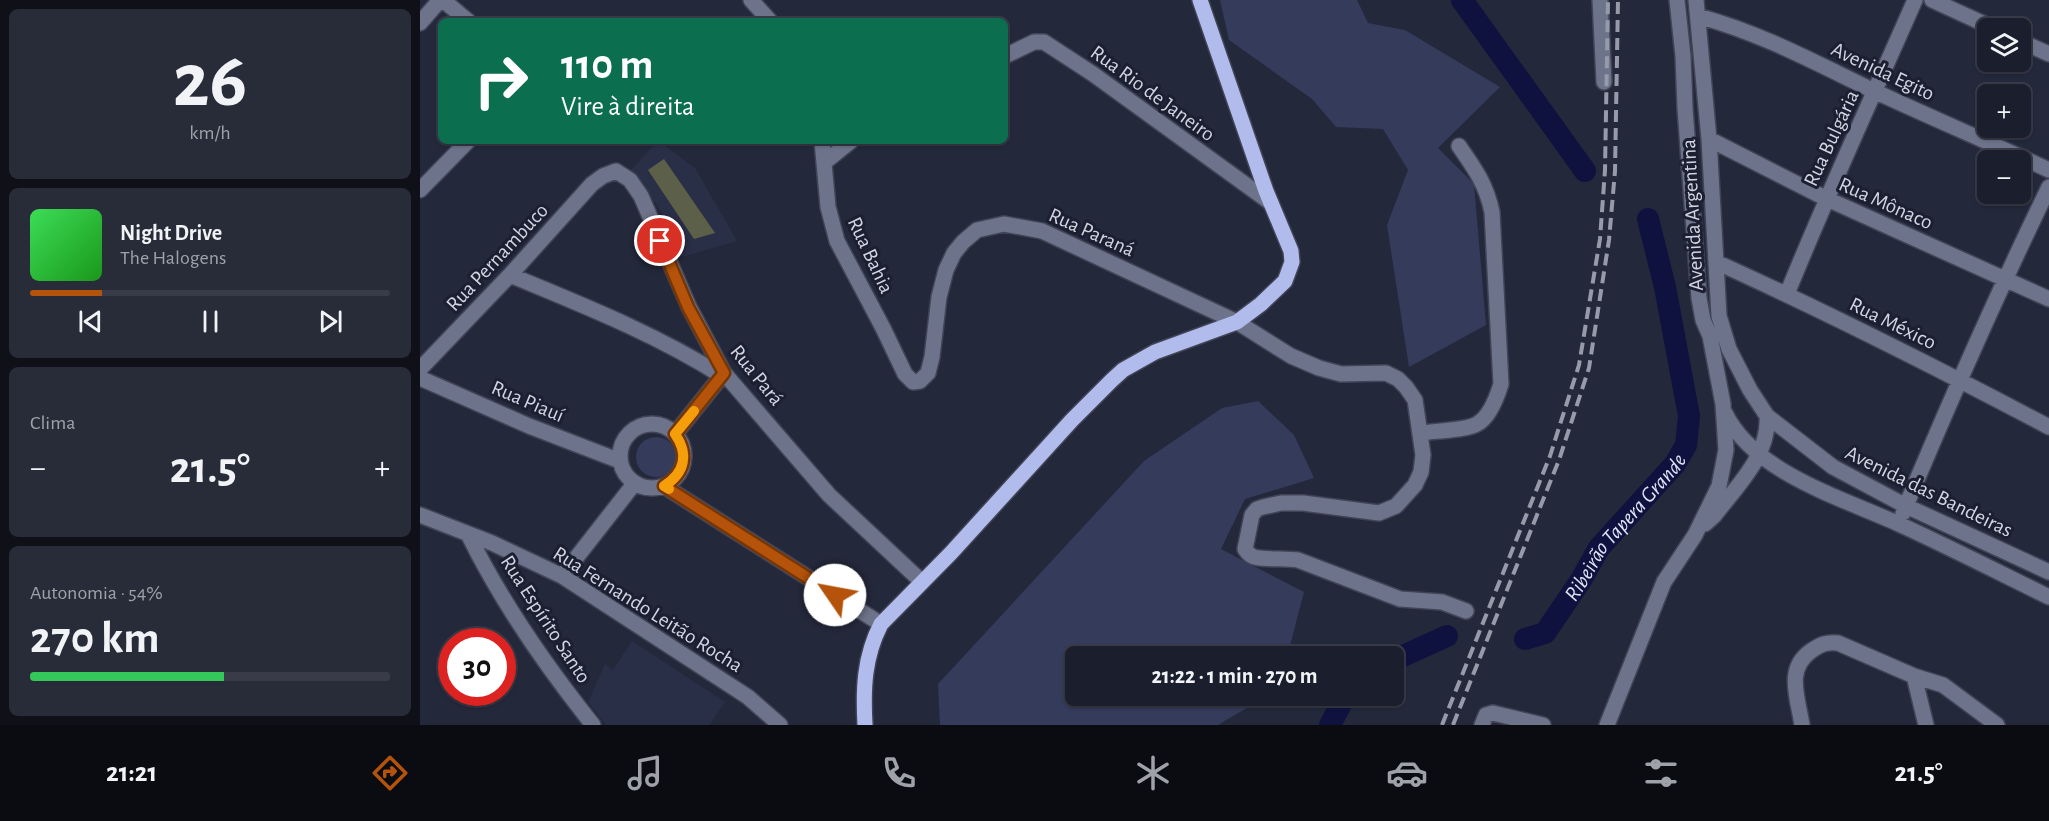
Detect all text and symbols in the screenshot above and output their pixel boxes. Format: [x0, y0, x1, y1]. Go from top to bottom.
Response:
map controls [1977, 18, 2031, 204]
button: layers [1977, 18, 2031, 72]
street label: Avenida Egito [1828, 38, 1938, 104]
street label: Rua Rio de Janeiro [1087, 41, 1219, 145]
icon: right [462, 42, 540, 120]
text: 26 [173, 43, 247, 121]
text: 110 m [561, 44, 653, 86]
button: + [1977, 84, 2031, 138]
street label: Rua Bulgária [1800, 87, 1863, 189]
text: Vire à direita [561, 93, 695, 120]
text: km/h [189, 123, 231, 143]
street label: Avenida Argentina [1678, 138, 1707, 291]
button: − [1977, 150, 2031, 204]
street label: Rua Mônaco [1836, 173, 1936, 233]
street label: Rua Pernambuco [442, 199, 552, 315]
street label: Rua Paraná [1046, 204, 1138, 261]
street label: Rua Bahia [844, 214, 897, 297]
pin [634, 215, 685, 266]
text: Night Drive [120, 222, 222, 244]
icon: arrive [643, 224, 676, 257]
text: The Halogens [120, 248, 226, 268]
street label: Rua México [1846, 294, 1939, 353]
icon: previous [74, 305, 107, 338]
icon: pause [194, 305, 227, 338]
icon: next [314, 305, 347, 338]
street label: Rua Pará [726, 341, 787, 410]
street label: Rua Piauí [488, 377, 568, 426]
text: Clima [30, 413, 75, 433]
street label: Avenida das Bandeiras [1842, 442, 2016, 541]
text: 21.5° [170, 446, 250, 491]
water label: Ribeirão Tapera Grande [1560, 450, 1690, 605]
text: − [30, 452, 46, 485]
text: + [374, 452, 390, 485]
street label: Rua Fernando Leitão Rocha [549, 542, 746, 677]
street label: Rua Espírito Santo [497, 552, 595, 687]
position arrow [803, 563, 867, 627]
text: Autonomia · 54% [30, 583, 163, 603]
text: 270 km [30, 616, 159, 661]
speed limit sign: 30 [438, 628, 516, 706]
text: 21:22 · 1 min · 270 m [1151, 665, 1318, 687]
icon: directions [369, 752, 411, 794]
icon: music [624, 752, 666, 794]
icon: phone [878, 752, 920, 794]
icon: climate [1132, 752, 1174, 794]
icon: car [1386, 752, 1428, 794]
icon: filters [1640, 752, 1682, 794]
text: 21:21 [106, 759, 157, 786]
text: 21.5° [1895, 759, 1943, 786]

